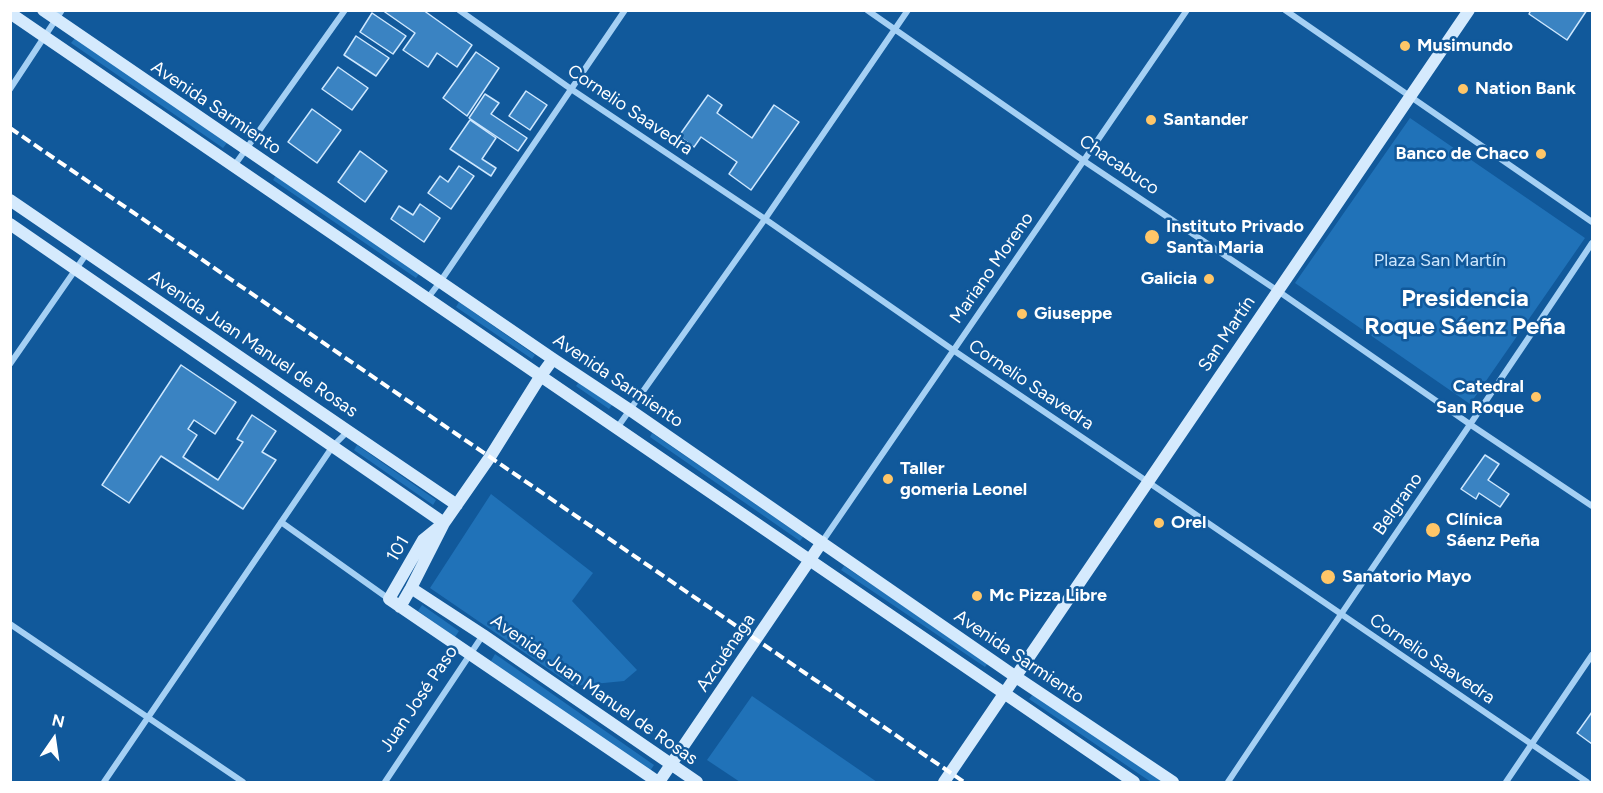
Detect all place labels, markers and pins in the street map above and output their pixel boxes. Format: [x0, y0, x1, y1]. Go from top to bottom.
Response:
place label: Musimundo [1417, 35, 1513, 57]
marker: Musimundo [1398, 39, 1412, 53]
place label: Nation Bank [1475, 78, 1576, 100]
marker: Nation Bank [1456, 82, 1470, 96]
place label: Santander [1163, 109, 1248, 131]
marker: Santander [1144, 113, 1158, 127]
place label: Banco de Chaco [1395, 143, 1529, 165]
marker: Banco de Chaco [1534, 147, 1548, 161]
place label: Instituto Privado Santa Maria [1166, 216, 1304, 258]
marker: Instituto Privado Santa Maria [1143, 228, 1161, 246]
place label: Galicia [1141, 268, 1197, 290]
marker: Galicia [1202, 272, 1216, 286]
place label: Giuseppe [1034, 303, 1112, 325]
marker: Giuseppe [1015, 307, 1029, 321]
place label: Catedral San Roque [1436, 376, 1524, 418]
marker: Catedral San Roque [1529, 390, 1543, 404]
place label: Taller gomeria Leonel [900, 458, 1027, 500]
marker: Taller gomeria Leonel [881, 472, 895, 486]
place label: Clínica Sáenz Peña [1446, 509, 1540, 552]
place label: Orel [1171, 512, 1206, 534]
marker: Orel [1152, 516, 1166, 530]
marker: Clínica Sáenz Peña [1424, 521, 1442, 539]
place label: Sanatorio Mayo [1342, 566, 1471, 588]
marker: Sanatorio Mayo [1319, 568, 1337, 586]
place label: Mc Pizza Libre [989, 585, 1107, 607]
marker: Mc Pizza Libre [970, 589, 984, 603]

